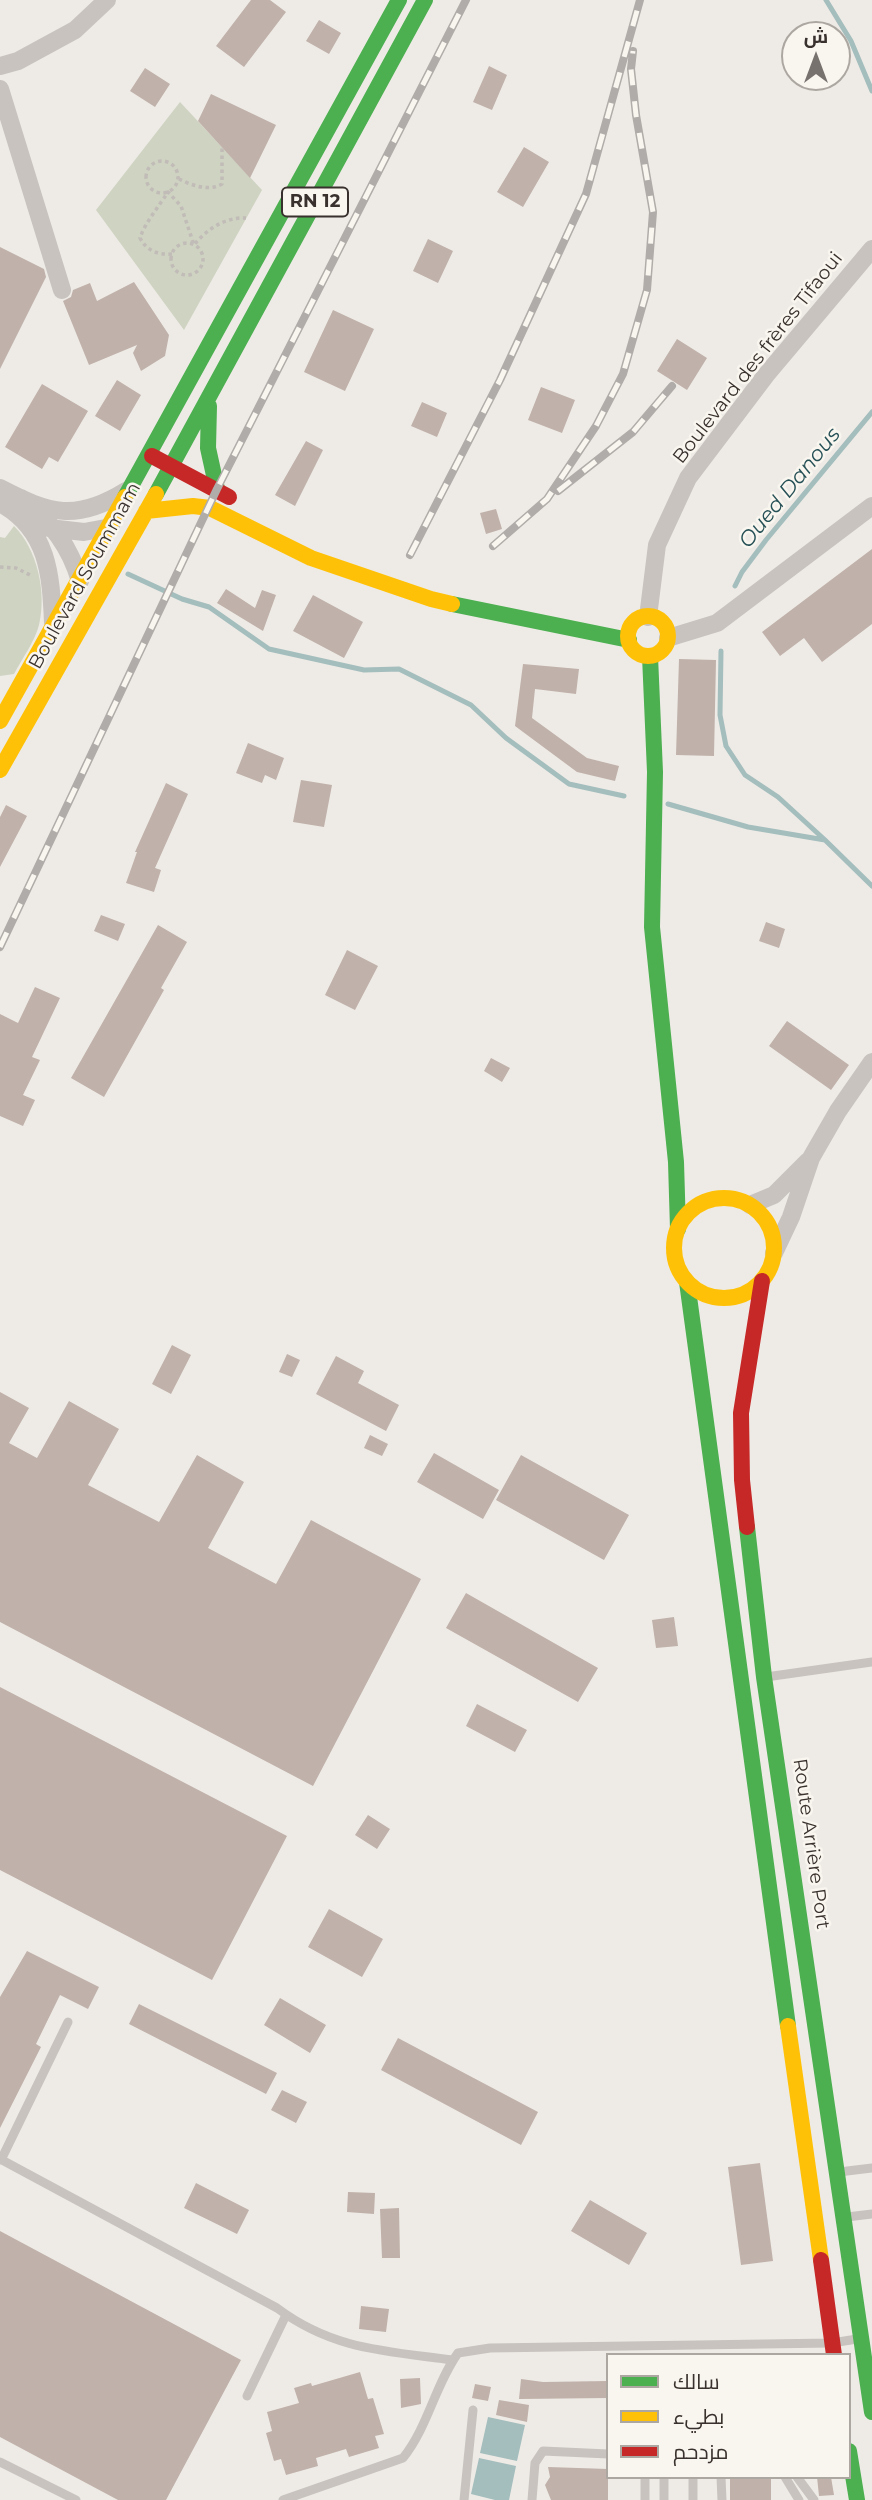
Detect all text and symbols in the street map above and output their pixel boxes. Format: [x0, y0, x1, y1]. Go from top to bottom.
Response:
north arrow [781, 21, 851, 91]
text: ش [804, 25, 828, 48]
road number: RN 12 [282, 188, 348, 216]
street label: Boulevard des frères Tifaoui [668, 248, 848, 468]
water label: Oued Danous [734, 423, 846, 553]
street label: Boulevard Soummam [24, 479, 146, 673]
street label: Route Arrière Port [788, 1757, 834, 1931]
legend [606, 2353, 851, 2479]
text: سالك [673, 2369, 720, 2394]
text: بطيء [673, 2404, 724, 2429]
text: مزدحم [673, 2439, 728, 2464]

